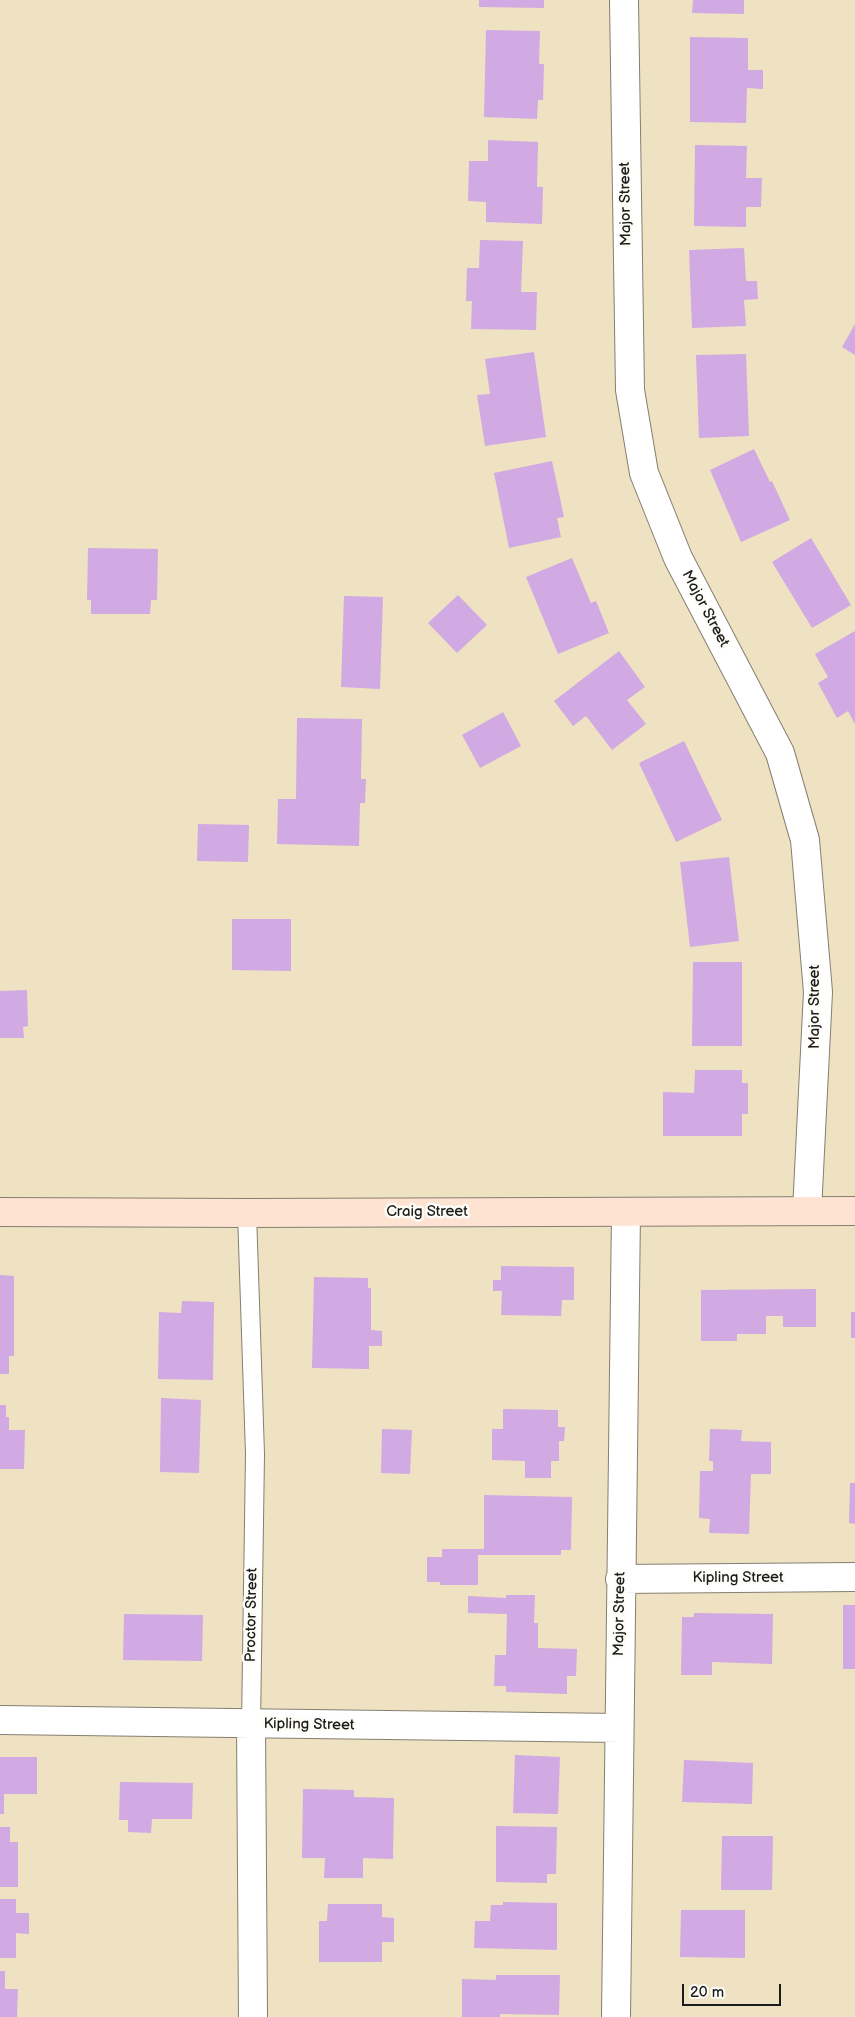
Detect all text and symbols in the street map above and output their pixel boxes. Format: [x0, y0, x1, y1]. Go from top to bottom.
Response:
street label: Major Street [616, 162, 636, 246]
street label: Major Street [677, 568, 733, 650]
street label: Major Street [806, 965, 824, 1049]
street label: Craig Street [386, 1203, 468, 1221]
street label: Proctor Street [242, 1568, 262, 1662]
street label: Kipling Street [692, 1569, 784, 1587]
street label: Major Street [610, 1572, 630, 1656]
street label: Kipling Street [263, 1715, 355, 1735]
scale bar [685, 1974, 784, 2006]
text: 20 m [690, 1983, 724, 2002]

